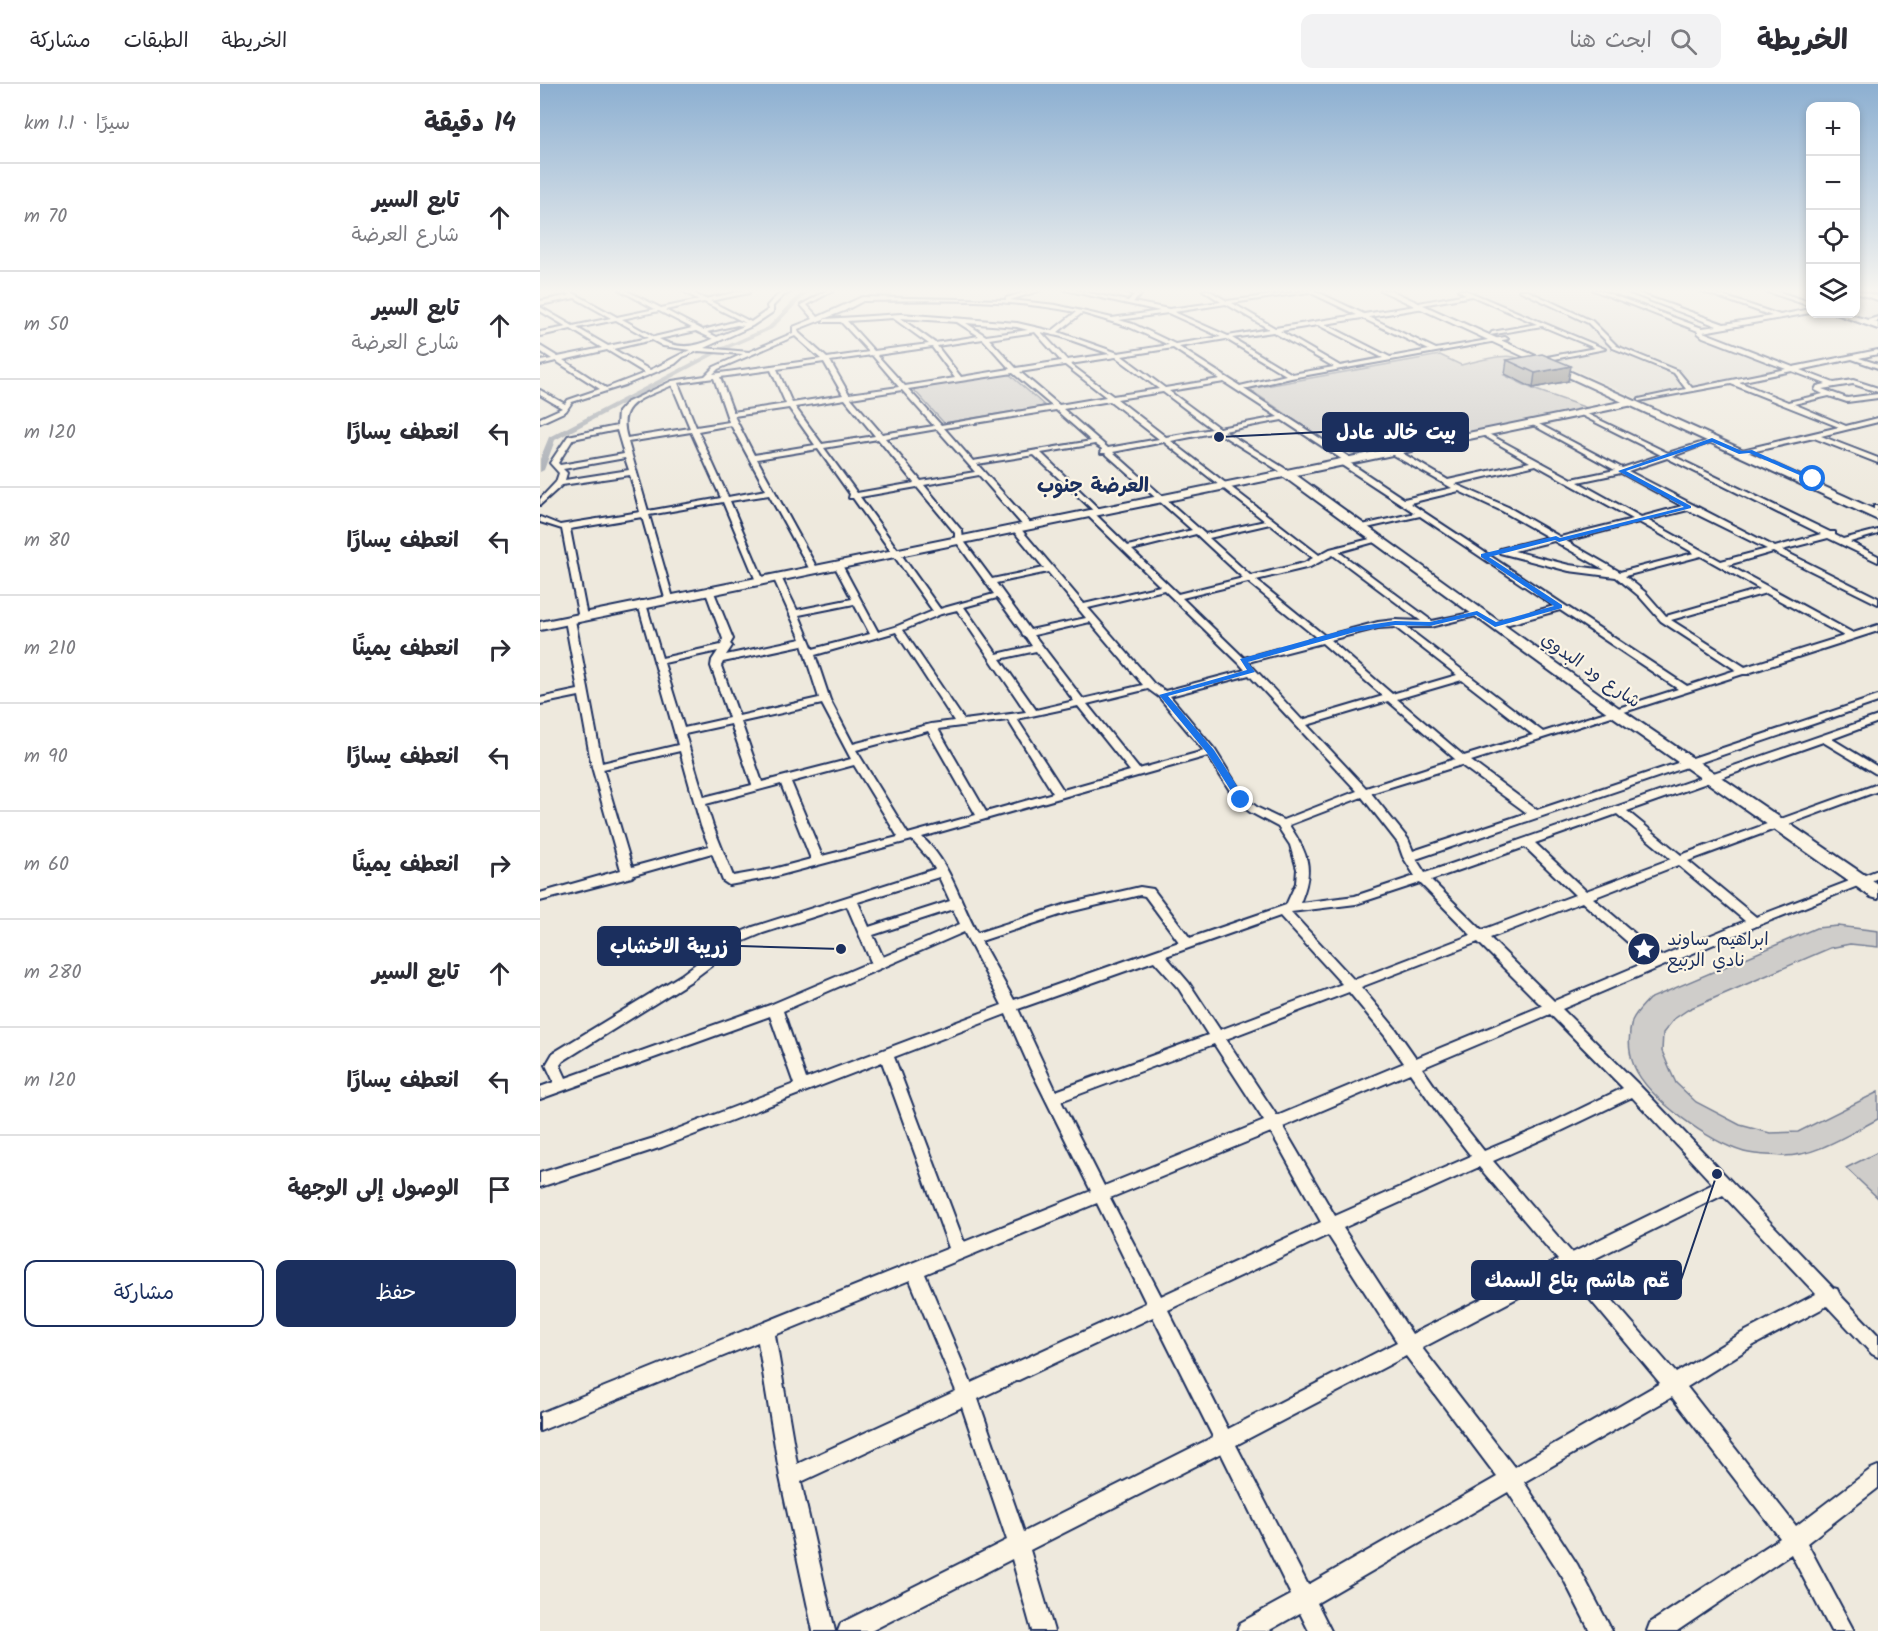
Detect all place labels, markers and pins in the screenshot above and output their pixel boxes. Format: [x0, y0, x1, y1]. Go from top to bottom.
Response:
callout: بيت خالد عادل [1323, 413, 1468, 451]
place label: ابراهيم ساوند نادي الربيع [1667, 926, 1769, 976]
callout: زريبة الاخشاب [598, 927, 740, 965]
place icon: ابراهيم ساوند نادي الربيع [1626, 931, 1662, 967]
callout: عّم هاشم بتاع السمك [1472, 1261, 1681, 1299]

